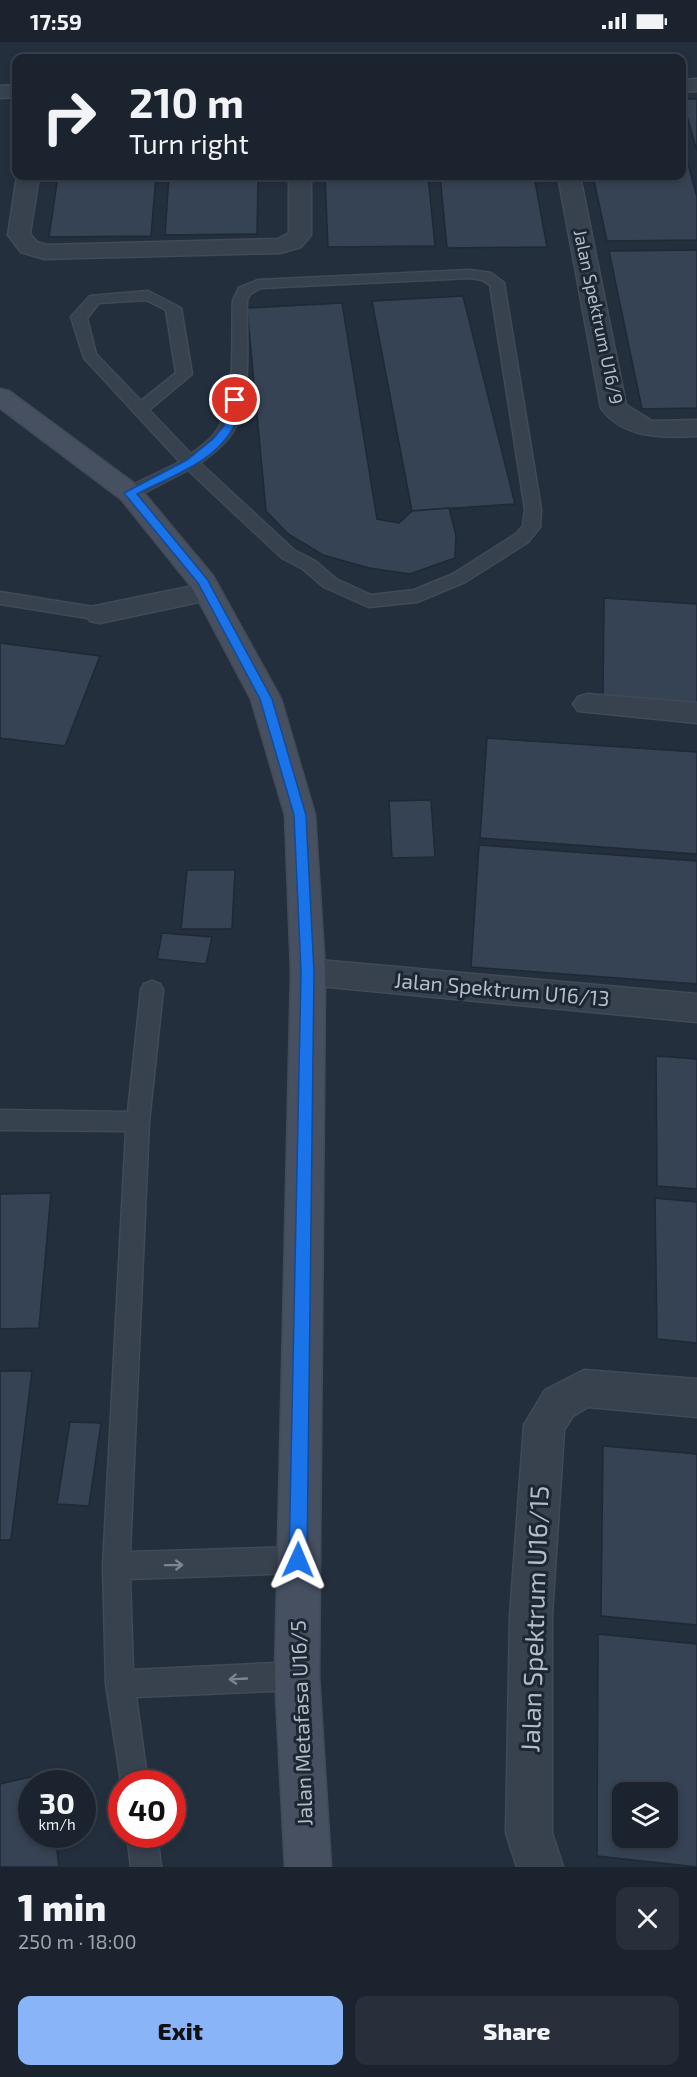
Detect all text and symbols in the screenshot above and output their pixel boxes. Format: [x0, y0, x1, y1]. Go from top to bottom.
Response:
text: 17:59 [30, 8, 82, 34]
text: 210 m [129, 76, 244, 126]
icon: right [30, 78, 108, 156]
text: Turn right [129, 127, 249, 159]
street label: Jalan Spektrum U16/9 [570, 227, 628, 406]
pin [209, 374, 260, 425]
icon: arrive [218, 383, 251, 416]
street label: Jalan Spektrum U16/13 [393, 967, 611, 1010]
street label: Jalan Spektrum U16/15 [513, 1485, 554, 1753]
position arrow [266, 1528, 330, 1592]
one-way arrow [164, 1560, 184, 1571]
street label: Jalan Metafasa U16/5 [284, 1620, 317, 1826]
one-way arrow [229, 1674, 249, 1685]
speed limit sign: 40 [108, 1770, 186, 1848]
map controls [612, 1782, 678, 1848]
button: layers [612, 1782, 678, 1848]
text: 30 [39, 1784, 75, 1820]
text: km/h [38, 1815, 76, 1833]
text: 1 min [18, 1885, 106, 1928]
button: close [616, 1887, 679, 1950]
text: 250 m · 18:00 [18, 1929, 137, 1953]
button: Exit [18, 1996, 343, 2065]
button: Share [355, 1996, 679, 2065]

